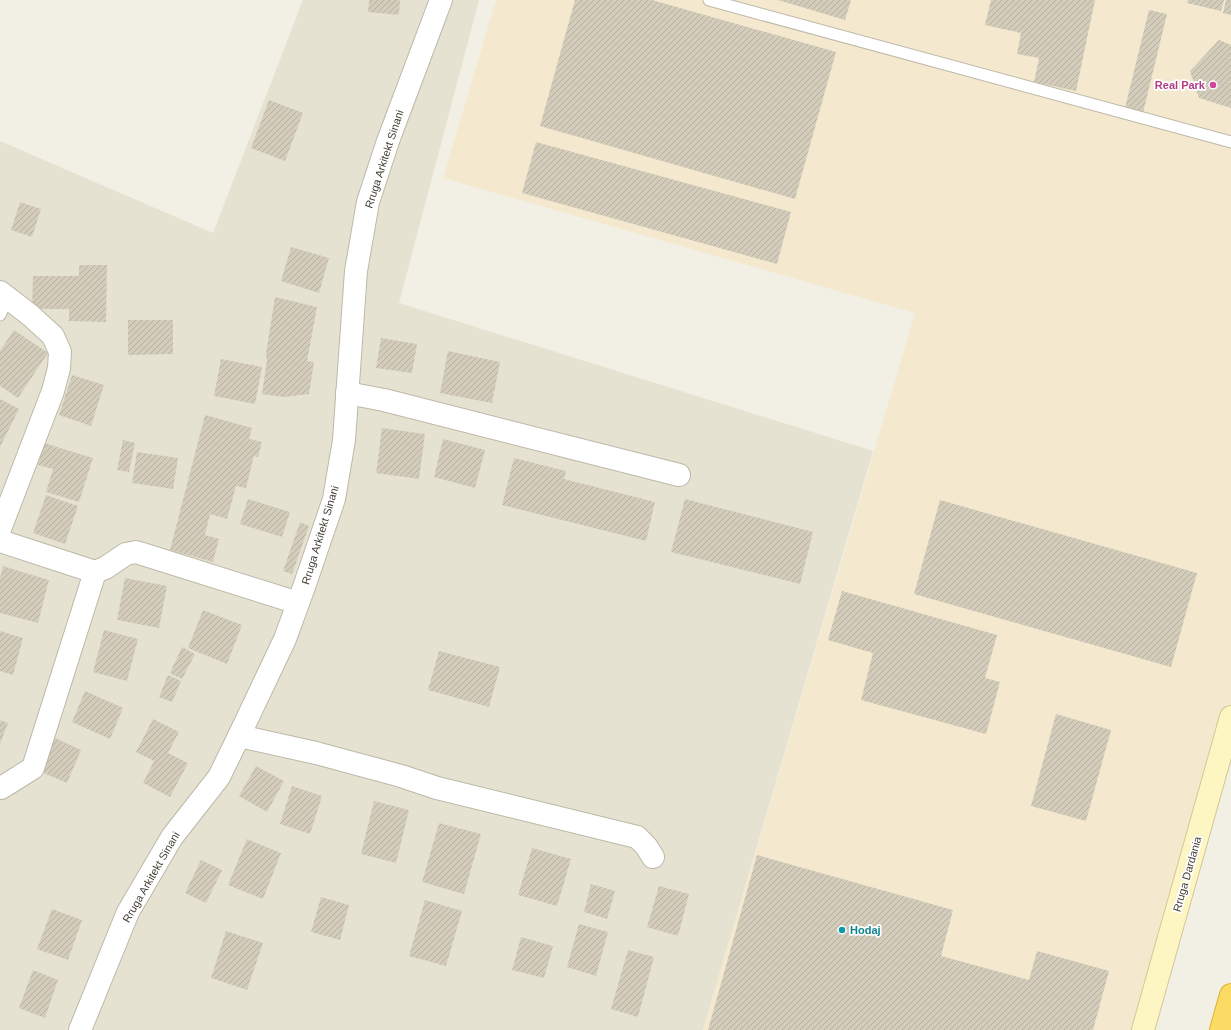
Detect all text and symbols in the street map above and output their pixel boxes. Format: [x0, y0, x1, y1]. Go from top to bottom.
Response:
place label: Real Park [1155, 79, 1206, 91]
marker: Real Park [1208, 80, 1218, 90]
street label: Rruga Arkitekt Sinani [362, 108, 406, 210]
street label: Rruga Arkitekt Sinani [299, 484, 341, 586]
street label: Rruga Arkitekt Sinani [120, 830, 182, 924]
street label: Rruga Dardania [1171, 834, 1204, 913]
place label: Hodaj [850, 924, 881, 936]
marker: Hodaj [837, 925, 847, 935]

